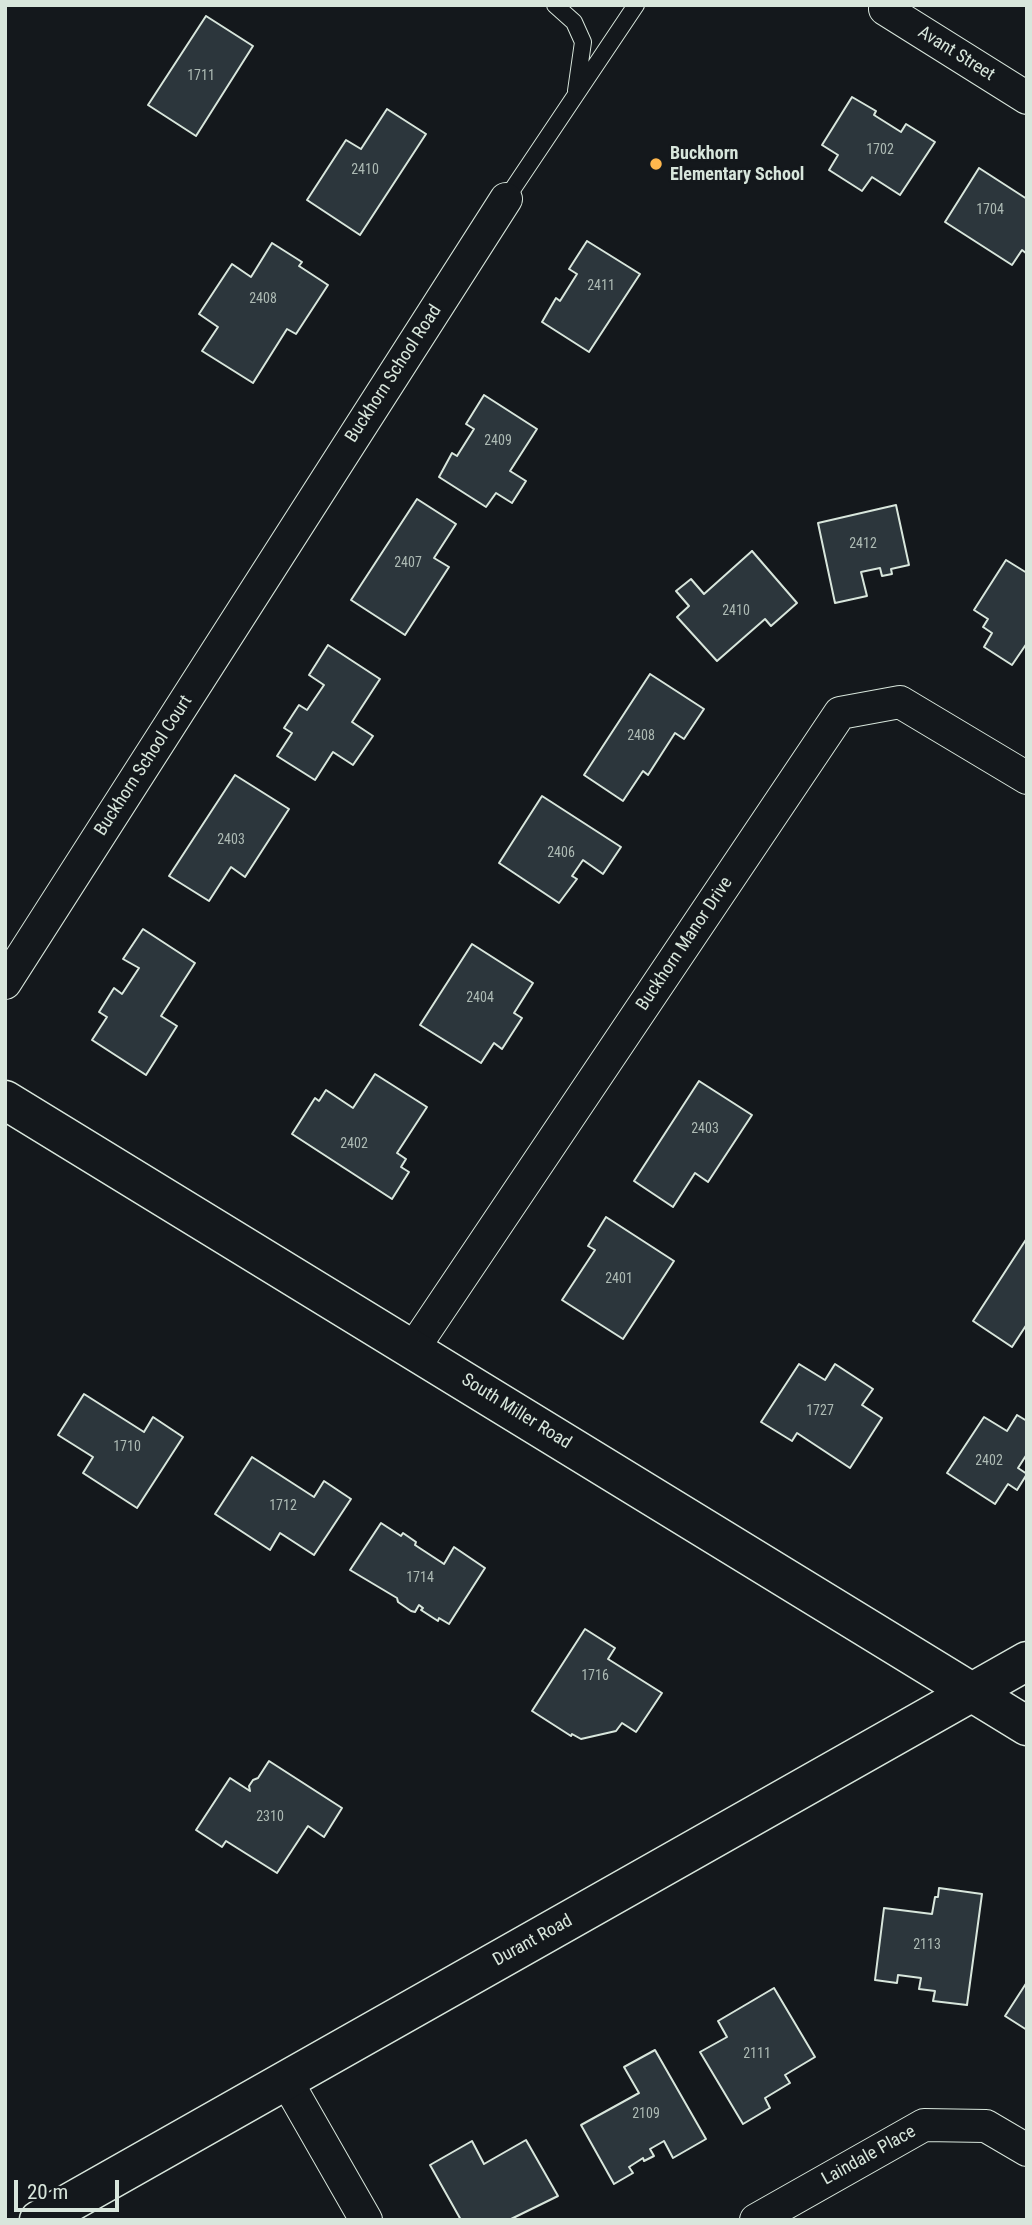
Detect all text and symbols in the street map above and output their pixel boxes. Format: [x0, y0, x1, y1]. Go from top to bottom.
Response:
street label: Avant Street [914, 22, 998, 86]
house number: 1711 [187, 68, 215, 84]
house number: 1702 [866, 142, 894, 158]
place label: Buckhorn Elementary School [670, 143, 804, 186]
marker: Buckhorn Elementary School [648, 156, 664, 172]
house number: 2410 [351, 162, 379, 178]
house number: 1704 [976, 202, 1004, 218]
house number: 2411 [587, 278, 615, 294]
house number: 2408 [249, 291, 277, 307]
street label: Buckhorn School Road [341, 301, 447, 447]
house number: 2409 [484, 433, 512, 449]
house number: 2412 [849, 536, 877, 552]
house number: 2407 [394, 555, 422, 571]
house number: 2410 [722, 603, 750, 619]
street label: Buckhorn School Court [91, 692, 197, 840]
house number: 2408 [627, 728, 655, 744]
house number: 2403 [217, 832, 245, 848]
house number: 2406 [547, 845, 575, 861]
street label: Buckhorn Manor Drive [632, 873, 738, 1015]
house number: 2404 [466, 990, 494, 1006]
house number: 2403 [691, 1121, 719, 1137]
house number: 2402 [340, 1136, 368, 1152]
house number: 2401 [605, 1271, 633, 1287]
street label: South Miller Road [457, 1370, 575, 1454]
house number: 1727 [806, 1403, 834, 1419]
house number: 1710 [113, 1439, 141, 1455]
house number: 2402 [975, 1453, 1003, 1469]
house number: 1712 [269, 1498, 297, 1514]
house number: 1714 [406, 1570, 434, 1586]
house number: 1716 [581, 1668, 609, 1684]
house number: 2310 [256, 1809, 284, 1825]
street label: Durant Road [490, 1910, 576, 1972]
house number: 2113 [913, 1937, 941, 1953]
house number: 2111 [743, 2046, 771, 2062]
house number: 2109 [632, 2106, 660, 2122]
street label: Laindale Place [818, 2121, 920, 2191]
scale bar [18, 2166, 122, 2210]
text: 20 m [27, 2180, 68, 2204]

